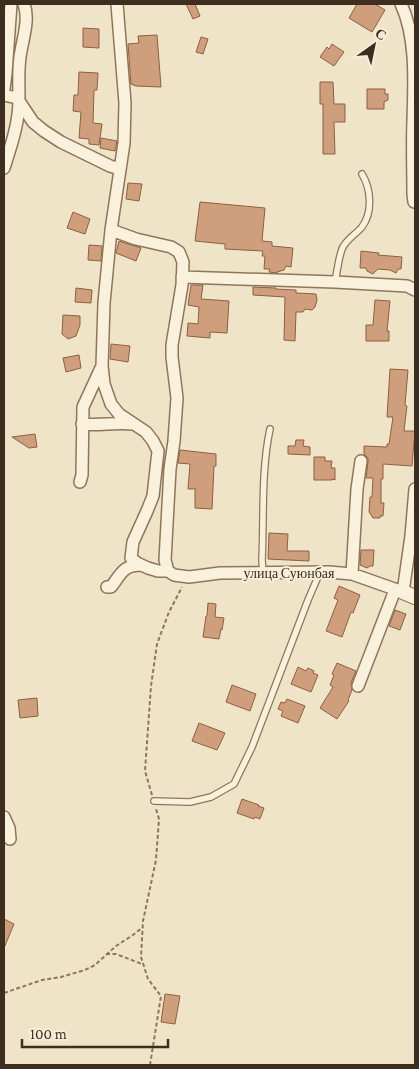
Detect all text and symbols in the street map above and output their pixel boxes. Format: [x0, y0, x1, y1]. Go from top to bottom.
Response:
north arrow [349, 20, 399, 70]
text: С [372, 25, 390, 44]
street label: улица Суюнбая [244, 565, 335, 581]
scale bar [22, 1016, 169, 1048]
text: 100 m [30, 1026, 67, 1042]

